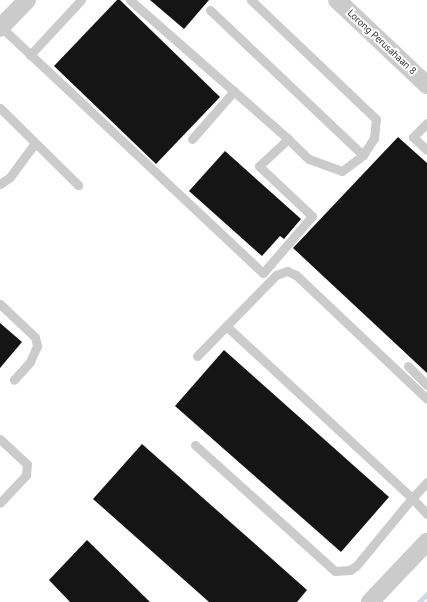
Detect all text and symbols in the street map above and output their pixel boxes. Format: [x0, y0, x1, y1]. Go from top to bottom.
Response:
street label: Lorong Perusahaan 8 [345, 7, 419, 77]

